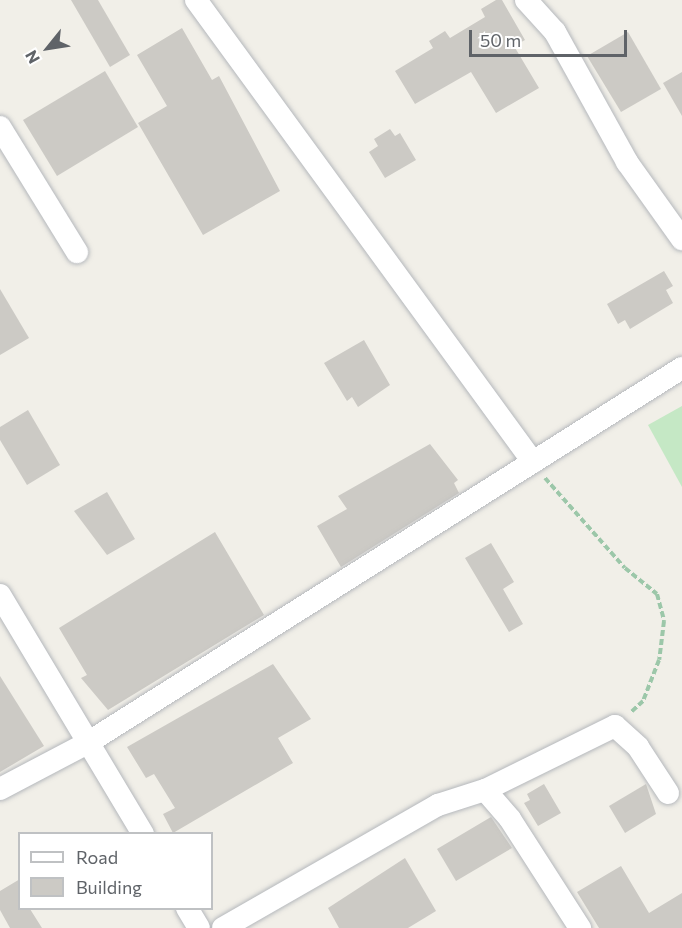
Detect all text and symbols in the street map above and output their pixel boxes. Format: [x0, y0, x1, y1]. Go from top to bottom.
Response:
north arrow [18, 18, 78, 78]
scale bar [472, 18, 630, 56]
text: 50 m [480, 29, 521, 51]
text: N [21, 47, 43, 67]
legend [18, 832, 213, 910]
text: Road [76, 846, 118, 868]
text: Building [76, 876, 142, 898]

